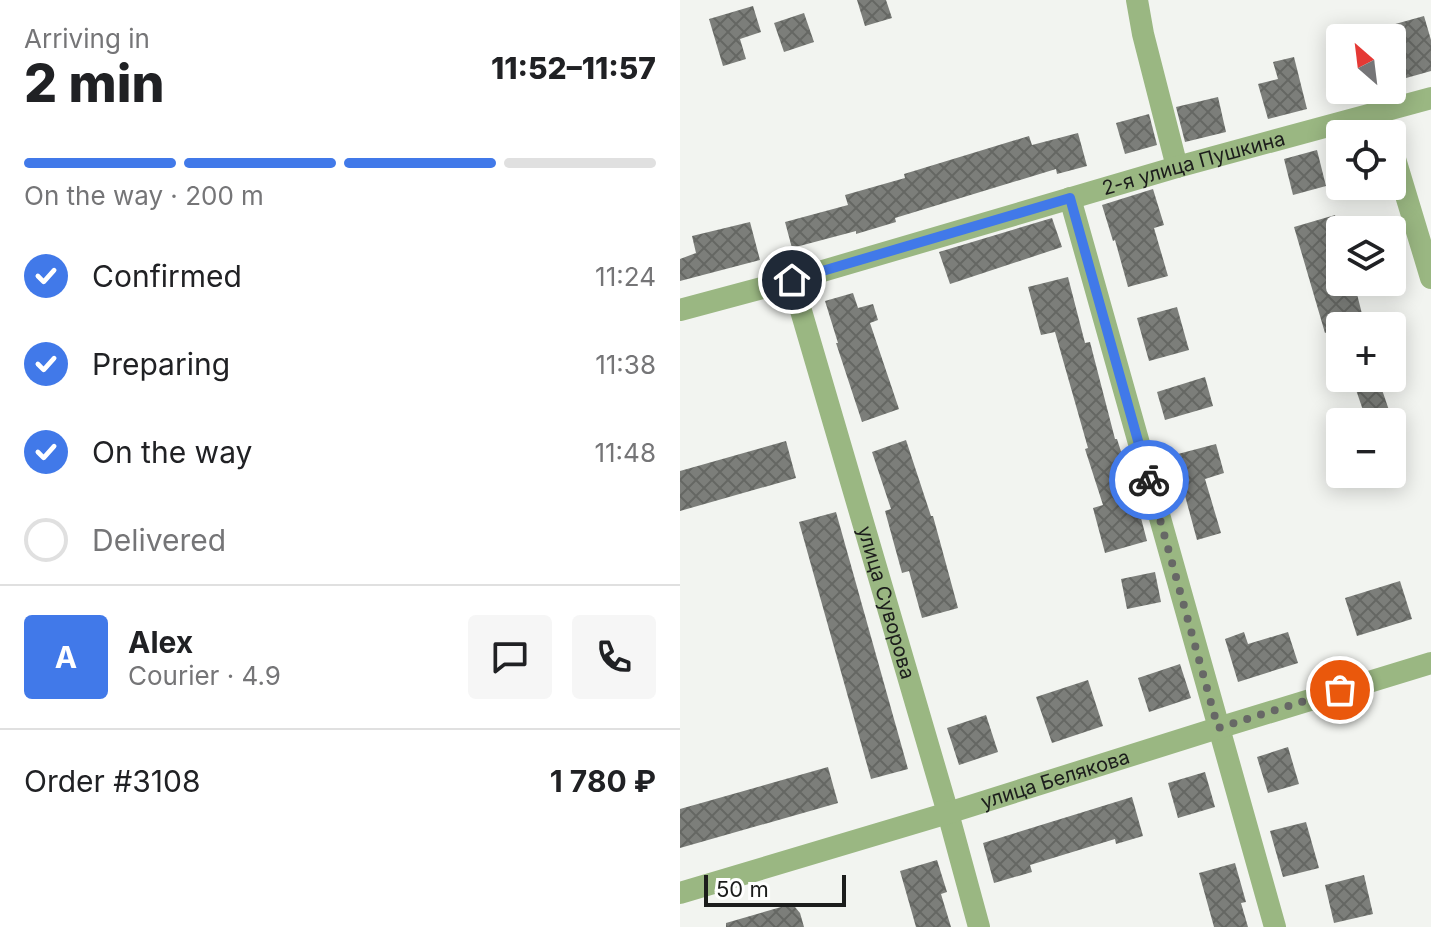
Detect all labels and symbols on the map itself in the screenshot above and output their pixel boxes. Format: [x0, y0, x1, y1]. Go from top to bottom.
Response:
north arrow [1326, 24, 1406, 104]
street label: 2-я улица Пушкина [1099, 126, 1288, 200]
pin [758, 246, 826, 314]
courier [1109, 440, 1189, 520]
street label: улица Суворова [853, 523, 920, 682]
pin [1306, 656, 1374, 724]
street label: улица Белякова [978, 745, 1132, 814]
scale bar [704, 871, 846, 907]

